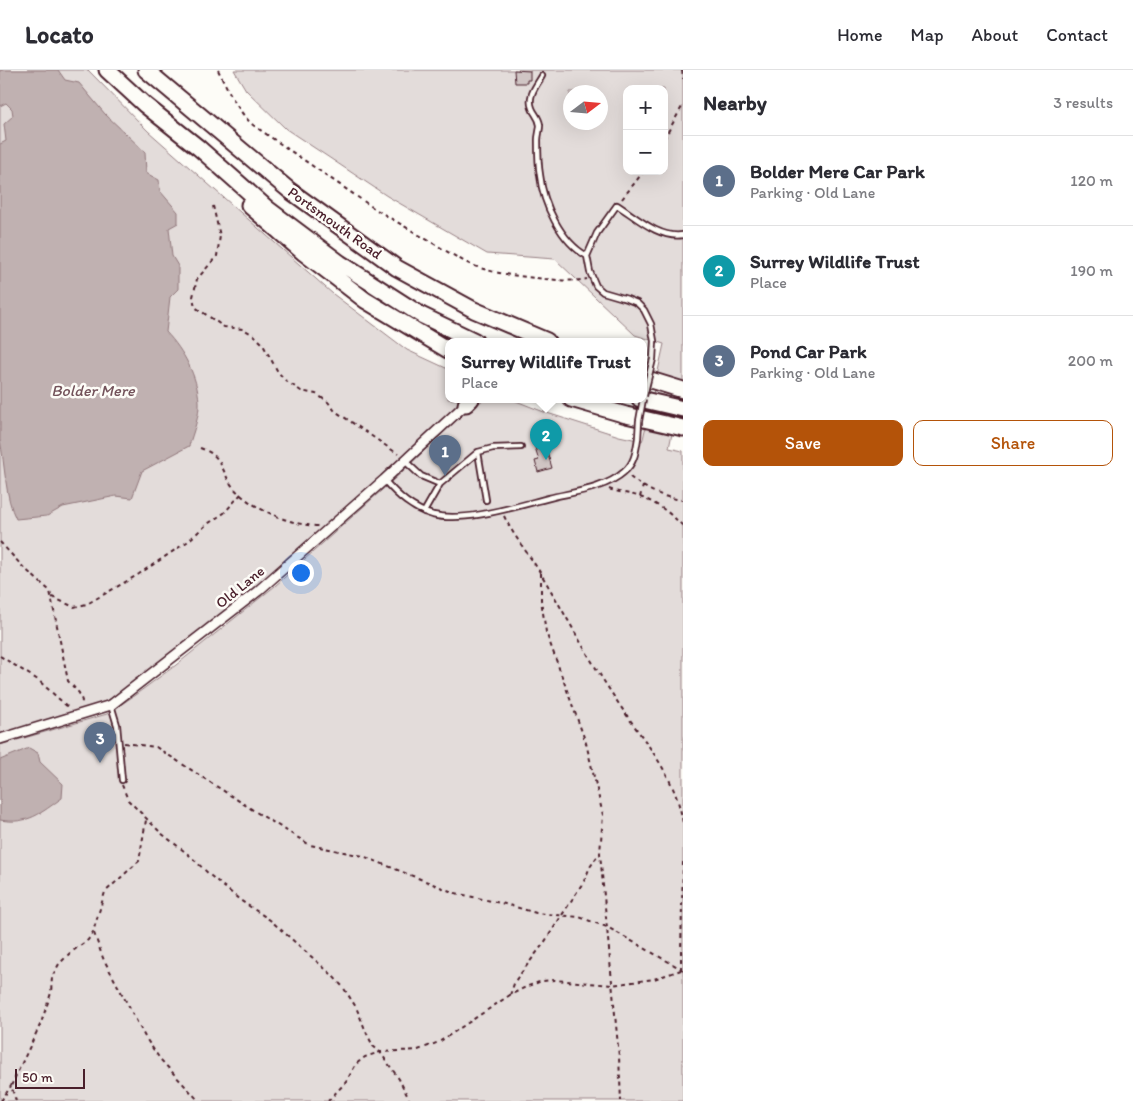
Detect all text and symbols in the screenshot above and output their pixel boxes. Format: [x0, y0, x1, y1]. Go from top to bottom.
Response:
text: Locato [25, 20, 94, 49]
text: Home [837, 24, 883, 46]
text: Map [911, 24, 944, 46]
text: About [972, 24, 1018, 46]
text: Contact [1046, 24, 1108, 46]
north arrow [563, 85, 608, 130]
map controls [623, 85, 668, 175]
button: + [623, 85, 668, 130]
text: Nearby [703, 90, 767, 115]
text: 3 results [1053, 93, 1113, 112]
button: − [623, 130, 668, 175]
text: Bolder Mere Car Park [750, 160, 925, 183]
text: 1 [715, 171, 723, 190]
text: 120 m [1070, 171, 1113, 190]
street label: Portsmouth Road [284, 183, 386, 264]
text: Parking · Old Lane [750, 183, 875, 202]
text: Surrey Wildlife Trust [750, 250, 920, 273]
text: 2 [715, 261, 723, 280]
text: 190 m [1070, 261, 1113, 280]
text: Place [750, 273, 787, 292]
popup [445, 338, 647, 403]
text: Pond Car Park [750, 340, 867, 363]
text: Surrey Wildlife Trust [461, 350, 631, 373]
text: 3 [715, 351, 723, 370]
text: 200 m [1068, 351, 1113, 370]
text: Parking · Old Lane [750, 363, 875, 382]
text: Place [461, 373, 498, 392]
water label: Bolder Mere [51, 381, 136, 400]
pin: 2 [530, 419, 562, 460]
button: Save [703, 420, 903, 466]
button: Share [913, 420, 1113, 466]
pin: 1 [429, 435, 461, 476]
your location [288, 560, 314, 586]
street label: Old Lane [212, 562, 268, 612]
pin: 3 [84, 722, 116, 763]
scale bar [15, 1066, 85, 1089]
text: 50 m [22, 1069, 53, 1086]

